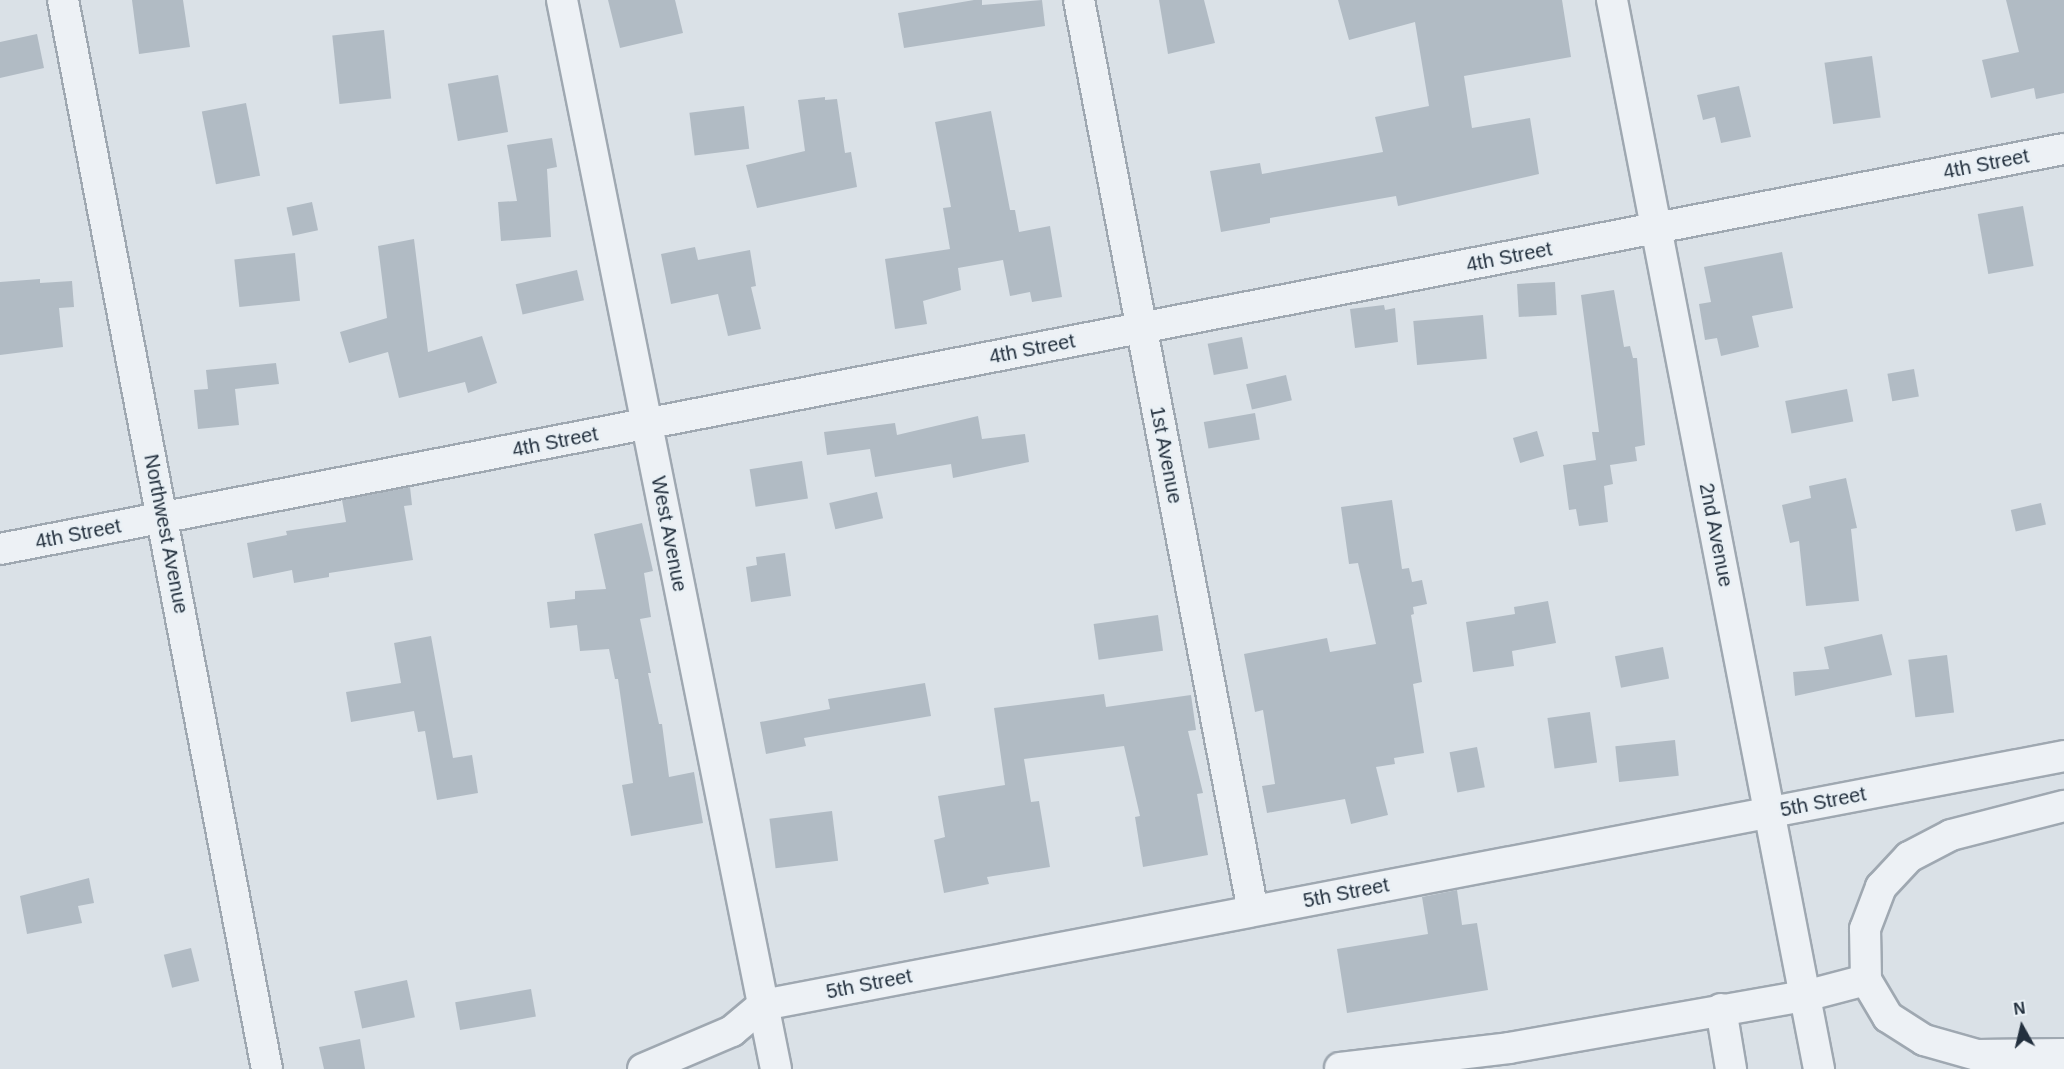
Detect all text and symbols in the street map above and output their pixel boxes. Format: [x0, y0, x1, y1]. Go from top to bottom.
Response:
street label: 4th Street [1941, 144, 2031, 184]
street label: 4th Street [1464, 237, 1554, 277]
street label: 4th Street [987, 329, 1077, 369]
street label: 1st Avenue [1145, 404, 1187, 506]
street label: 4th Street [510, 422, 600, 462]
street label: Northwest Avenue [139, 452, 193, 616]
street label: West Avenue [646, 474, 692, 594]
street label: 2nd Avenue [1694, 480, 1738, 590]
street label: 4th Street [33, 514, 123, 554]
street label: 5th Street [1778, 782, 1868, 822]
street label: 5th Street [1301, 873, 1391, 913]
street label: 5th Street [824, 964, 914, 1004]
north arrow [1992, 997, 2052, 1057]
text: N [2013, 999, 2026, 1018]

